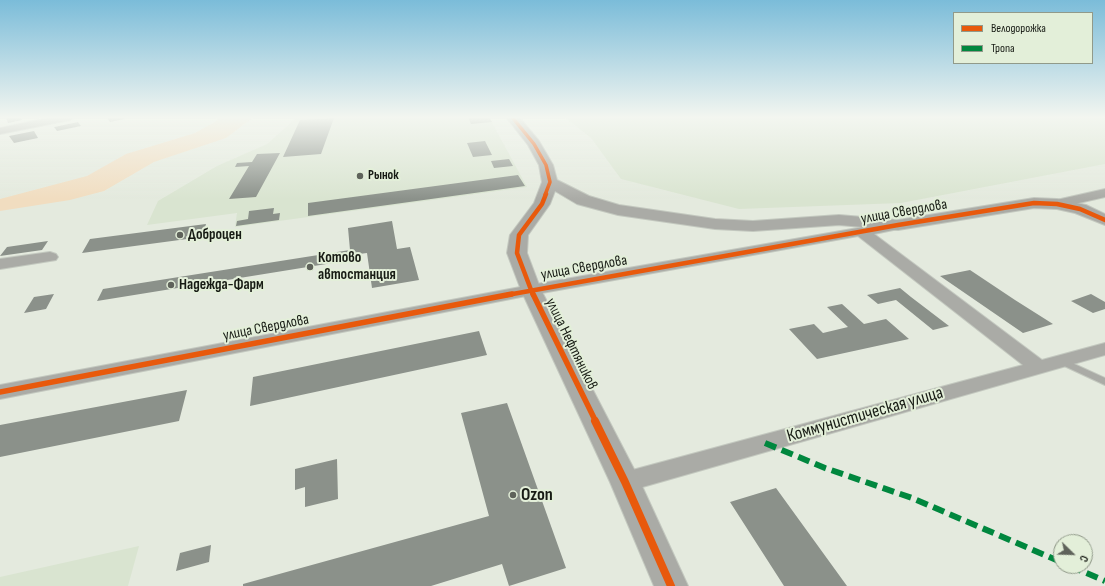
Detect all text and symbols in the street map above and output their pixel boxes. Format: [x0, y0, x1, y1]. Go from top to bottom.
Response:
legend [953, 12, 1093, 64]
text: Велодорожка [991, 21, 1046, 36]
text: Тропа [991, 41, 1015, 56]
place label: Рынок [368, 168, 399, 184]
marker: Рынок [355, 171, 365, 181]
street label: улица Свердлова [860, 196, 948, 228]
place label: Доброцен [188, 226, 242, 244]
marker: Доброцен [175, 230, 185, 240]
place label: Котово автостанция [318, 249, 396, 284]
street label: улица Свердлова [540, 252, 628, 284]
marker: Котово автостанция [305, 262, 315, 272]
place label: Надежда-Фарм [179, 276, 264, 294]
marker: Надежда-Фарм [166, 280, 176, 290]
street label: улица Нефтяников [541, 295, 601, 393]
street label: улица Свердлова [222, 311, 310, 345]
street label: Коммунистическая улица [784, 382, 946, 448]
place label: Ozon [521, 484, 553, 506]
marker: Ozon [508, 490, 518, 500]
north arrow [1053, 534, 1093, 574]
text: С [1076, 553, 1091, 564]

